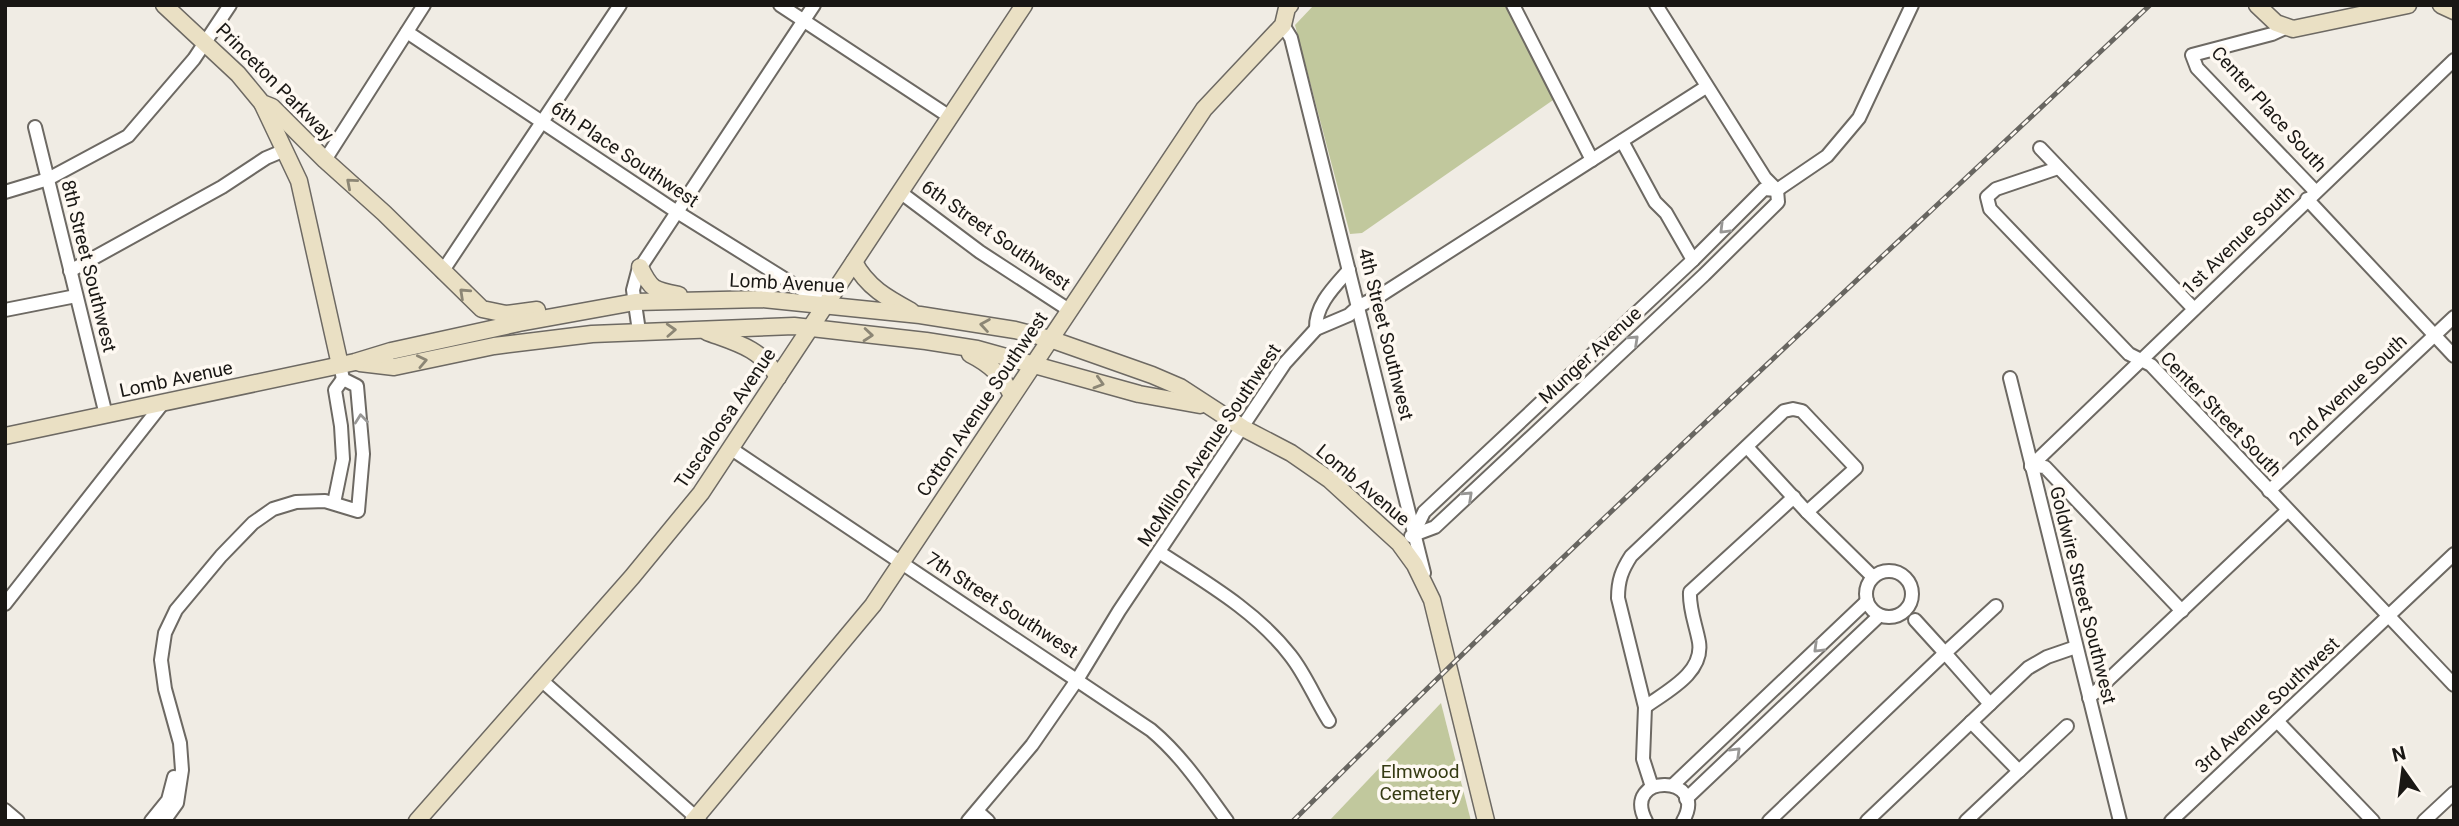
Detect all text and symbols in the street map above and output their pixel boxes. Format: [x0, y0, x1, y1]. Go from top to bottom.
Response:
street label: Princeton Parkway [211, 18, 339, 146]
street label: Center Place South [2206, 41, 2332, 177]
street label: 6th Place Southwest [547, 96, 703, 212]
street label: 6th Street Southwest [917, 175, 1075, 295]
street label: 8th Street Southwest [56, 178, 122, 354]
one-way arrow [346, 179, 359, 191]
street label: 1st Avenue South [2177, 180, 2299, 300]
one-way arrow [1720, 220, 1733, 233]
street label: 4th Street Southwest [1353, 246, 1419, 422]
street label: Lomb Avenue [729, 268, 845, 298]
one-way arrow [459, 288, 472, 301]
street label: Munger Avenue [1534, 302, 1646, 408]
street label: Cotton Avenue Southwest [912, 307, 1052, 501]
one-way arrow [979, 318, 991, 333]
one-way arrow [666, 323, 677, 338]
one-way arrow [862, 328, 874, 343]
street label: 2nd Avenue South [2284, 330, 2412, 450]
one-way arrow [1626, 336, 1639, 349]
street label: McMillon Avenue Southwest [1132, 339, 1286, 551]
street label: Tuscaloosa Avenue [670, 343, 780, 493]
street label: Center Street South [2156, 347, 2286, 481]
one-way arrow [416, 355, 428, 370]
street label: Lomb Avenue [117, 356, 235, 402]
one-way arrow [1093, 375, 1105, 389]
one-way arrow [353, 413, 368, 424]
street label: Lomb Avenue [1311, 439, 1415, 531]
street label: Goldwire Street Southwest [2045, 484, 2121, 706]
one-way arrow [1460, 492, 1473, 504]
street label: 7th Street Southwest [922, 547, 1082, 663]
street label: 3rd Avenue Southwest [2190, 632, 2344, 778]
one-way arrow [1813, 640, 1826, 653]
north arrow [2368, 735, 2438, 805]
text: N [2390, 741, 2408, 767]
one-way arrow [1728, 748, 1741, 760]
park label: Elmwood Cemetery [1379, 760, 1461, 805]

